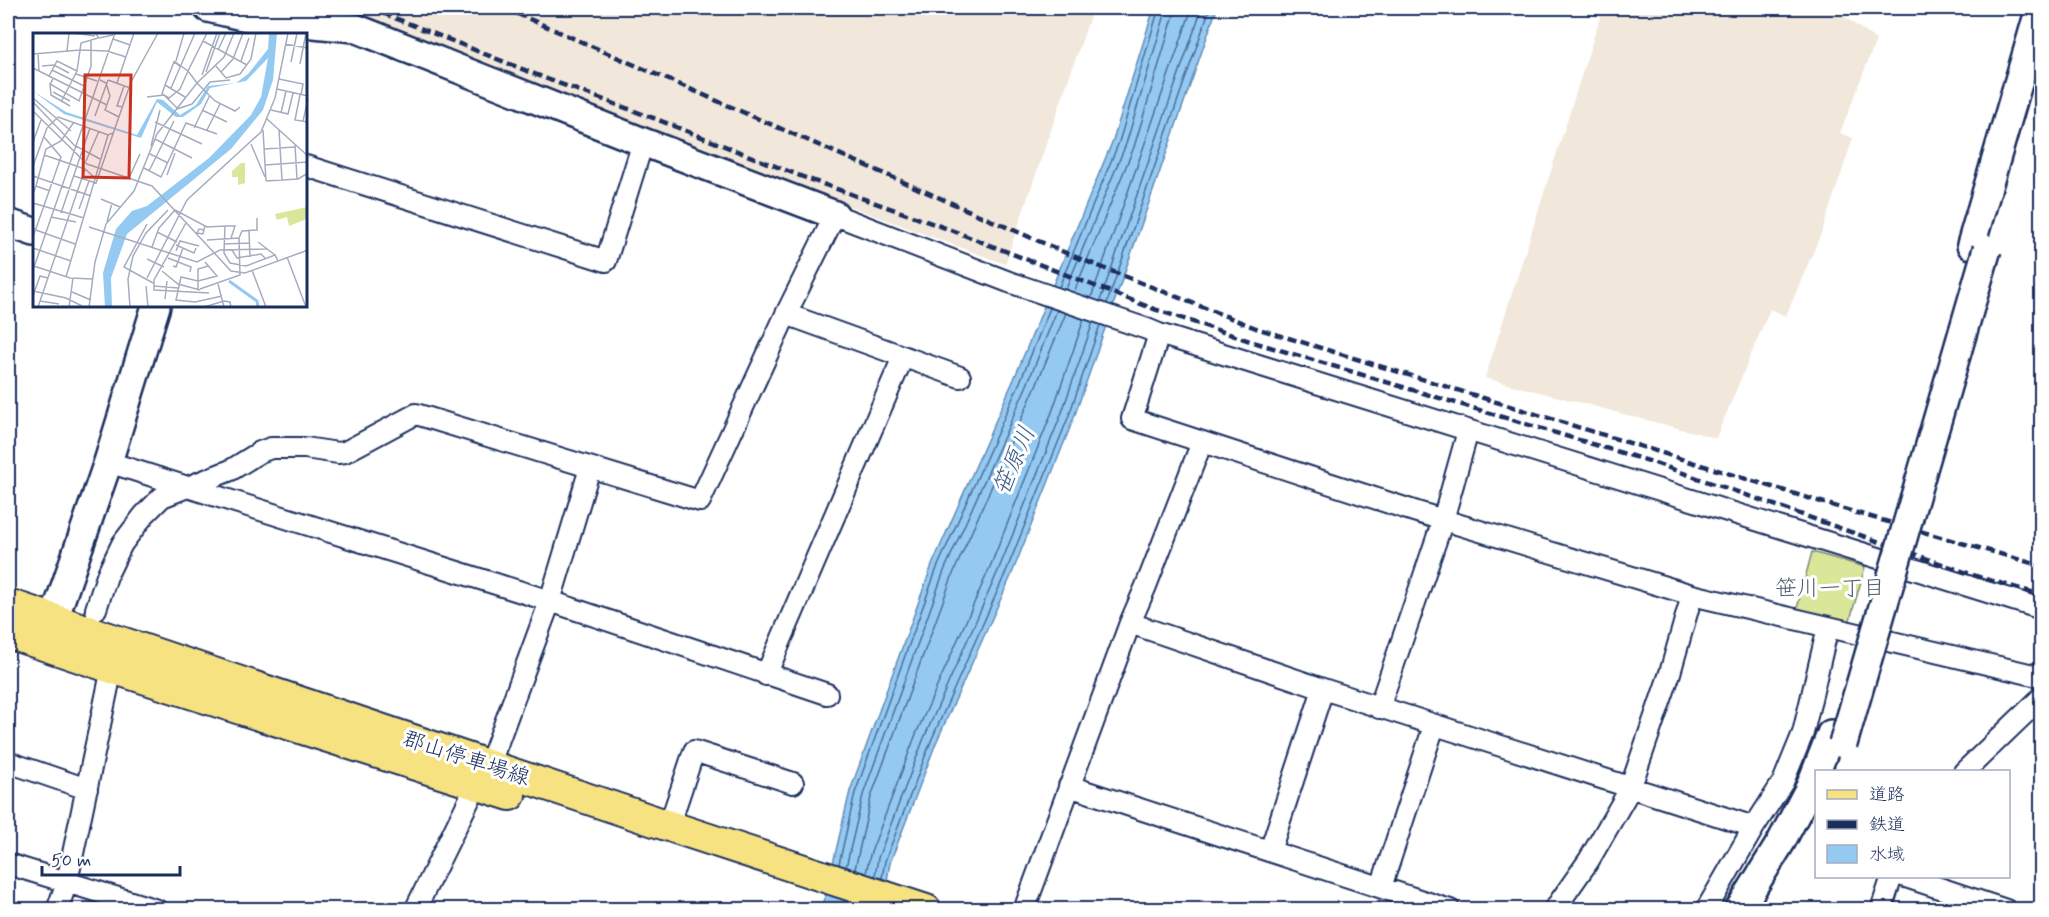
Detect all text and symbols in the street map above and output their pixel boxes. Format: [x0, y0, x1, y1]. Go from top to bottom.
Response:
inset map [33, 33, 308, 308]
water label: 笹原川 [987, 422, 1043, 500]
park label: 笹川一丁目 [1775, 575, 1885, 603]
street label: 郡山停車場線 [399, 725, 533, 793]
legend [1815, 770, 2010, 878]
text: 道路 [1869, 783, 1905, 807]
text: 鉄道 [1869, 813, 1905, 837]
scale bar [42, 839, 180, 877]
text: 水域 [1869, 843, 1905, 867]
text: 50 m [51, 849, 91, 873]

